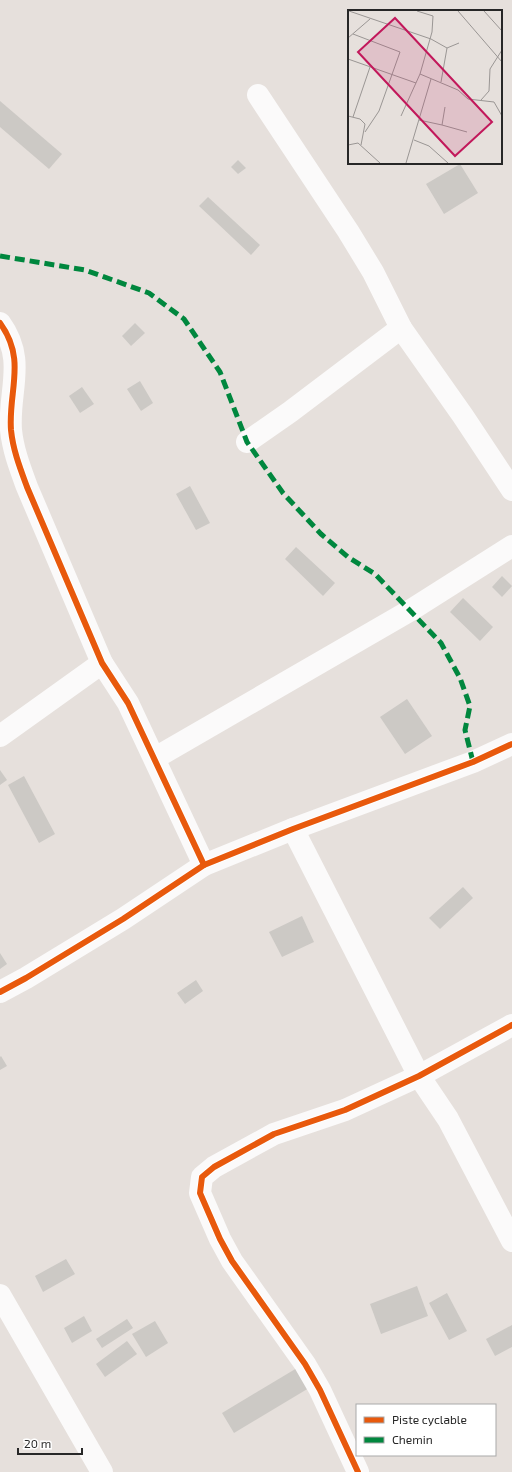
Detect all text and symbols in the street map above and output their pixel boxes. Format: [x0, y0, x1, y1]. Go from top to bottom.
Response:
inset map [348, 10, 502, 164]
legend [356, 1404, 496, 1456]
text: Piste cyclable [392, 1412, 467, 1426]
scale bar [18, 1430, 82, 1456]
text: Chemin [392, 1432, 433, 1446]
text: 20 m [24, 1436, 51, 1450]

